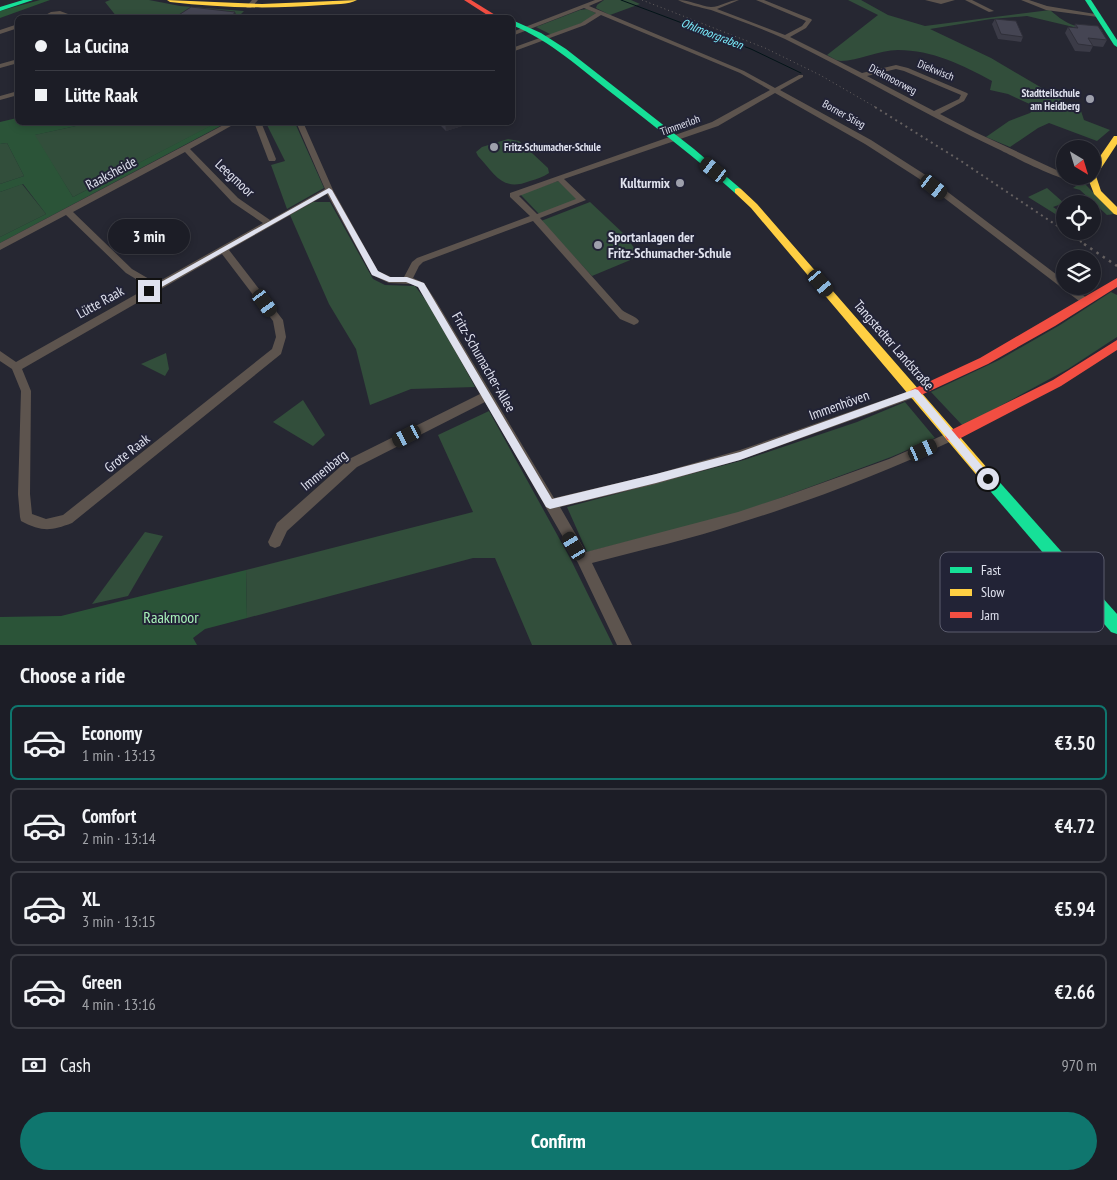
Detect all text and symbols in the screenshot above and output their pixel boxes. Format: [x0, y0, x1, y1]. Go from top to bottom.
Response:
water label: Ohlmoorgraben [679, 15, 746, 52]
text: La Cucina [65, 34, 129, 58]
street label: Diekwisch [916, 56, 957, 84]
street label: Diekmoorweg [867, 61, 920, 98]
text: Lütte Raak [65, 83, 138, 107]
place label: Stadtteilschule am Heidberg [1021, 86, 1080, 113]
marker: Stadtteilschule am Heidberg [1084, 93, 1096, 105]
street label: Borner Stieg [820, 96, 868, 132]
street label: Timmerloh [658, 111, 702, 139]
place label: Fritz-Schumacher-Schule [504, 140, 601, 154]
north arrow [1056, 140, 1101, 185]
map controls [1056, 140, 1101, 295]
marker: Fritz-Schumacher-Schule [488, 141, 500, 153]
street label: Raaksheide [83, 152, 140, 194]
street label: Leegmoor [211, 155, 259, 201]
car [697, 155, 730, 185]
car [917, 172, 950, 202]
place label: Kulturmix [620, 174, 671, 192]
marker: Kulturmix [674, 177, 686, 189]
button: locate [1056, 195, 1101, 240]
callout: 3 min [108, 218, 190, 254]
text: 3 min [133, 226, 165, 246]
place label: Sportanlagen der Fritz-Schumacher-Schule [608, 228, 731, 262]
marker: Sportanlagen der Fritz-Schumacher-Schule [592, 239, 604, 251]
button: layers [1056, 250, 1101, 295]
car [805, 267, 836, 299]
route end [138, 280, 160, 302]
street label: Lütte Raak [73, 281, 127, 322]
car [250, 286, 279, 320]
street label: Tangstedter Landstraße [850, 296, 938, 394]
street label: Fritz-Schumacher-Allee [448, 309, 520, 415]
street label: Immenhöven [806, 386, 872, 424]
car [390, 423, 423, 449]
street label: Grote Raak [101, 429, 154, 476]
car [906, 437, 939, 463]
street label: Immenbarg [297, 446, 351, 494]
route start [977, 468, 999, 490]
car [559, 529, 588, 563]
legend [940, 552, 1104, 632]
text: Fast [981, 561, 1001, 579]
text: Slow [981, 583, 1005, 601]
text: Jam [980, 606, 999, 624]
park label: Raakmoor [143, 607, 199, 627]
text: Choose a ride [20, 661, 125, 689]
icon: car [22, 720, 67, 765]
text: Economy [82, 721, 142, 745]
text: €3.50 [1055, 731, 1095, 755]
text: 1 min · 13:13 [82, 745, 156, 765]
icon: car [22, 803, 67, 848]
text: Comfort [82, 804, 136, 828]
text: €4.72 [1055, 814, 1095, 838]
text: 2 min · 13:14 [82, 828, 156, 848]
icon: car [22, 886, 67, 931]
text: XL [82, 887, 100, 911]
text: €5.94 [1055, 897, 1095, 921]
text: 3 min · 13:15 [82, 911, 156, 931]
icon: car [22, 969, 67, 1014]
text: Green [82, 970, 122, 994]
text: €2.66 [1055, 980, 1095, 1004]
text: 4 min · 13:16 [82, 994, 156, 1014]
icon: cash [20, 1051, 48, 1079]
text: Cash [60, 1053, 91, 1077]
text: 970 m [1062, 1055, 1097, 1075]
button: Confirm [20, 1112, 1097, 1170]

